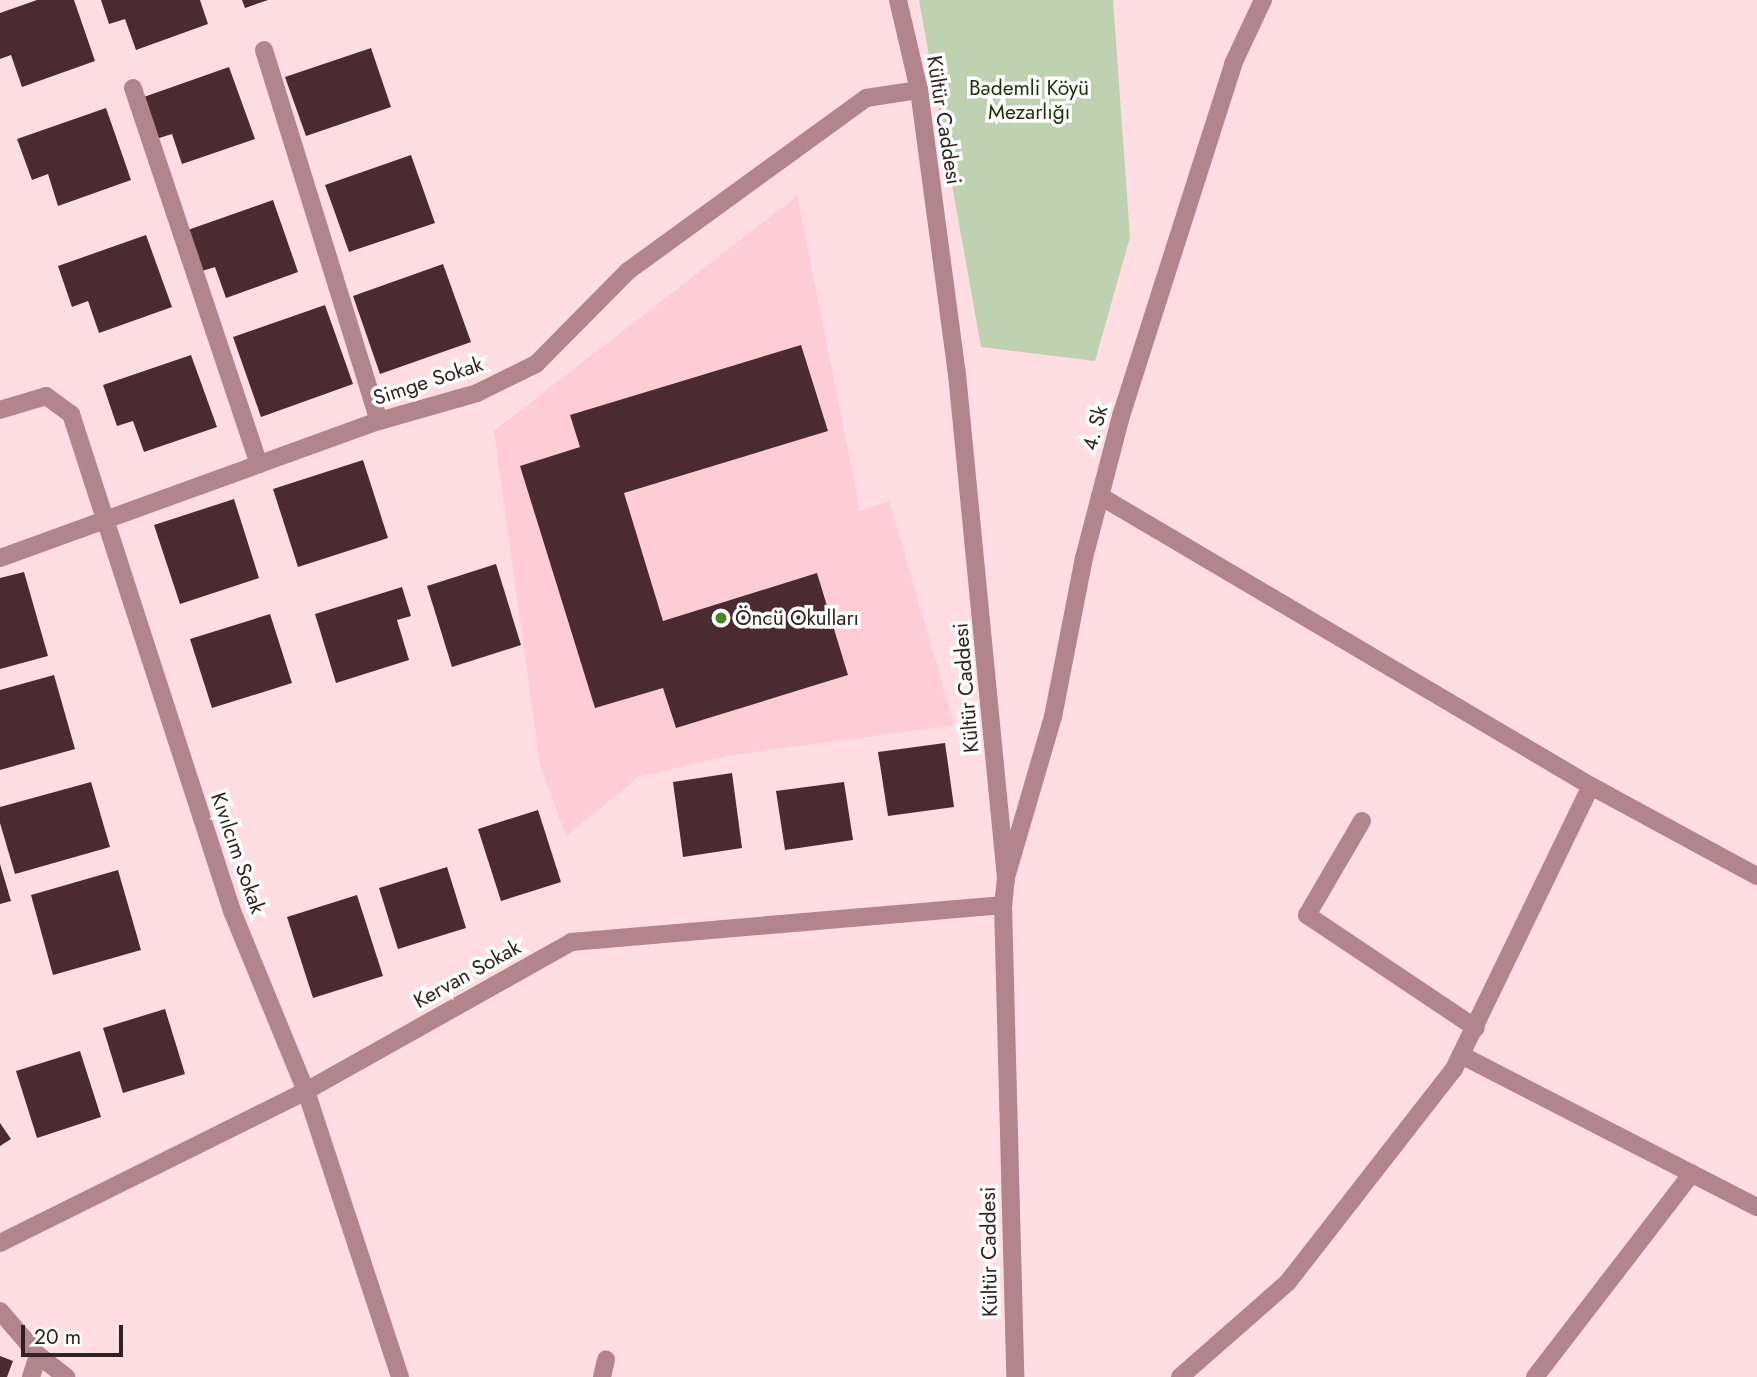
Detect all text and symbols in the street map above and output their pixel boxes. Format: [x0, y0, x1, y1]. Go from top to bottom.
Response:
street label: Kültür Caddesi [921, 54, 967, 186]
park label: Bademli Köyü Mezarlığı [969, 75, 1089, 125]
street label: Simge Sokak [370, 351, 486, 411]
street label: 4. Sk [1077, 403, 1113, 453]
place label: Öncü Okulları [735, 605, 859, 631]
marker: Öncü Okulları [713, 610, 729, 626]
street label: Kültür Caddesi [948, 622, 984, 754]
street label: Kıvılcım Sokak [205, 789, 271, 917]
street label: Kervan Sokak [409, 934, 525, 1014]
street label: Kültür Caddesi [975, 1187, 1003, 1317]
scale bar [24, 1310, 126, 1354]
text: 20 m [34, 1322, 81, 1352]

